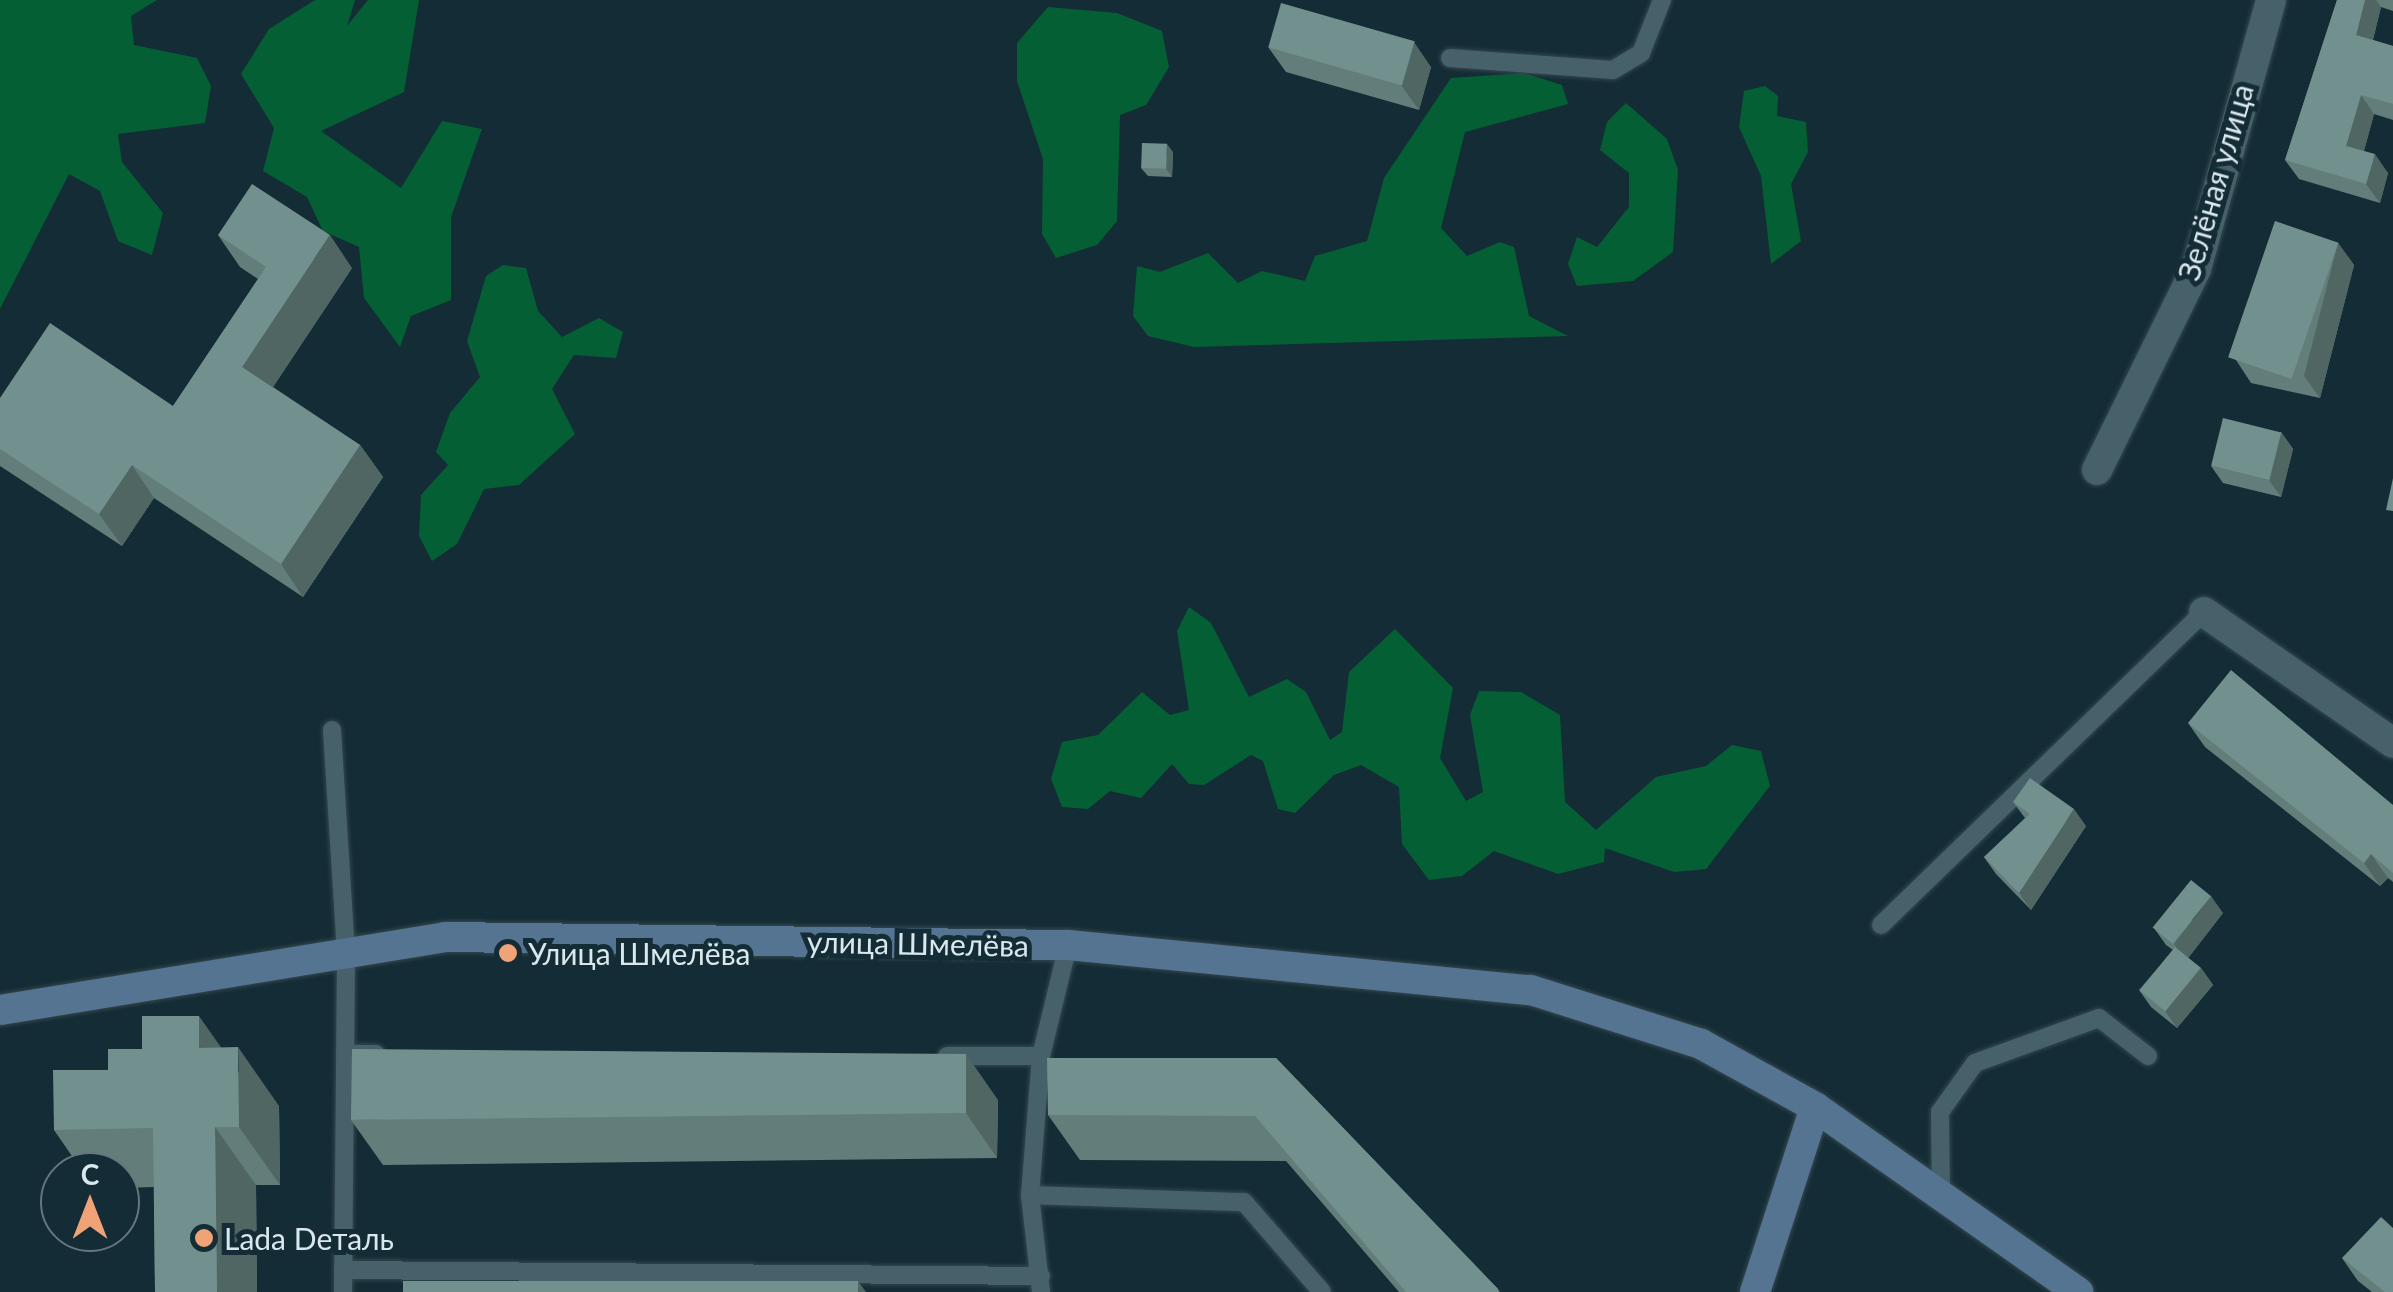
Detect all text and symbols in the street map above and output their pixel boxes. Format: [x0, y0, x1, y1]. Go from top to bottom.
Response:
street label: Зелёная улица [2170, 80, 2260, 284]
street label: улица Шмелёва [807, 923, 1029, 963]
place label: Улица Шмелёва [528, 935, 750, 971]
marker: Улица Шмелёва [497, 942, 519, 964]
north arrow [40, 1152, 140, 1252]
text: С [81, 1157, 99, 1191]
place label: Lada Dеталь [224, 1220, 394, 1256]
marker: Lada Dеталь [193, 1227, 215, 1249]

